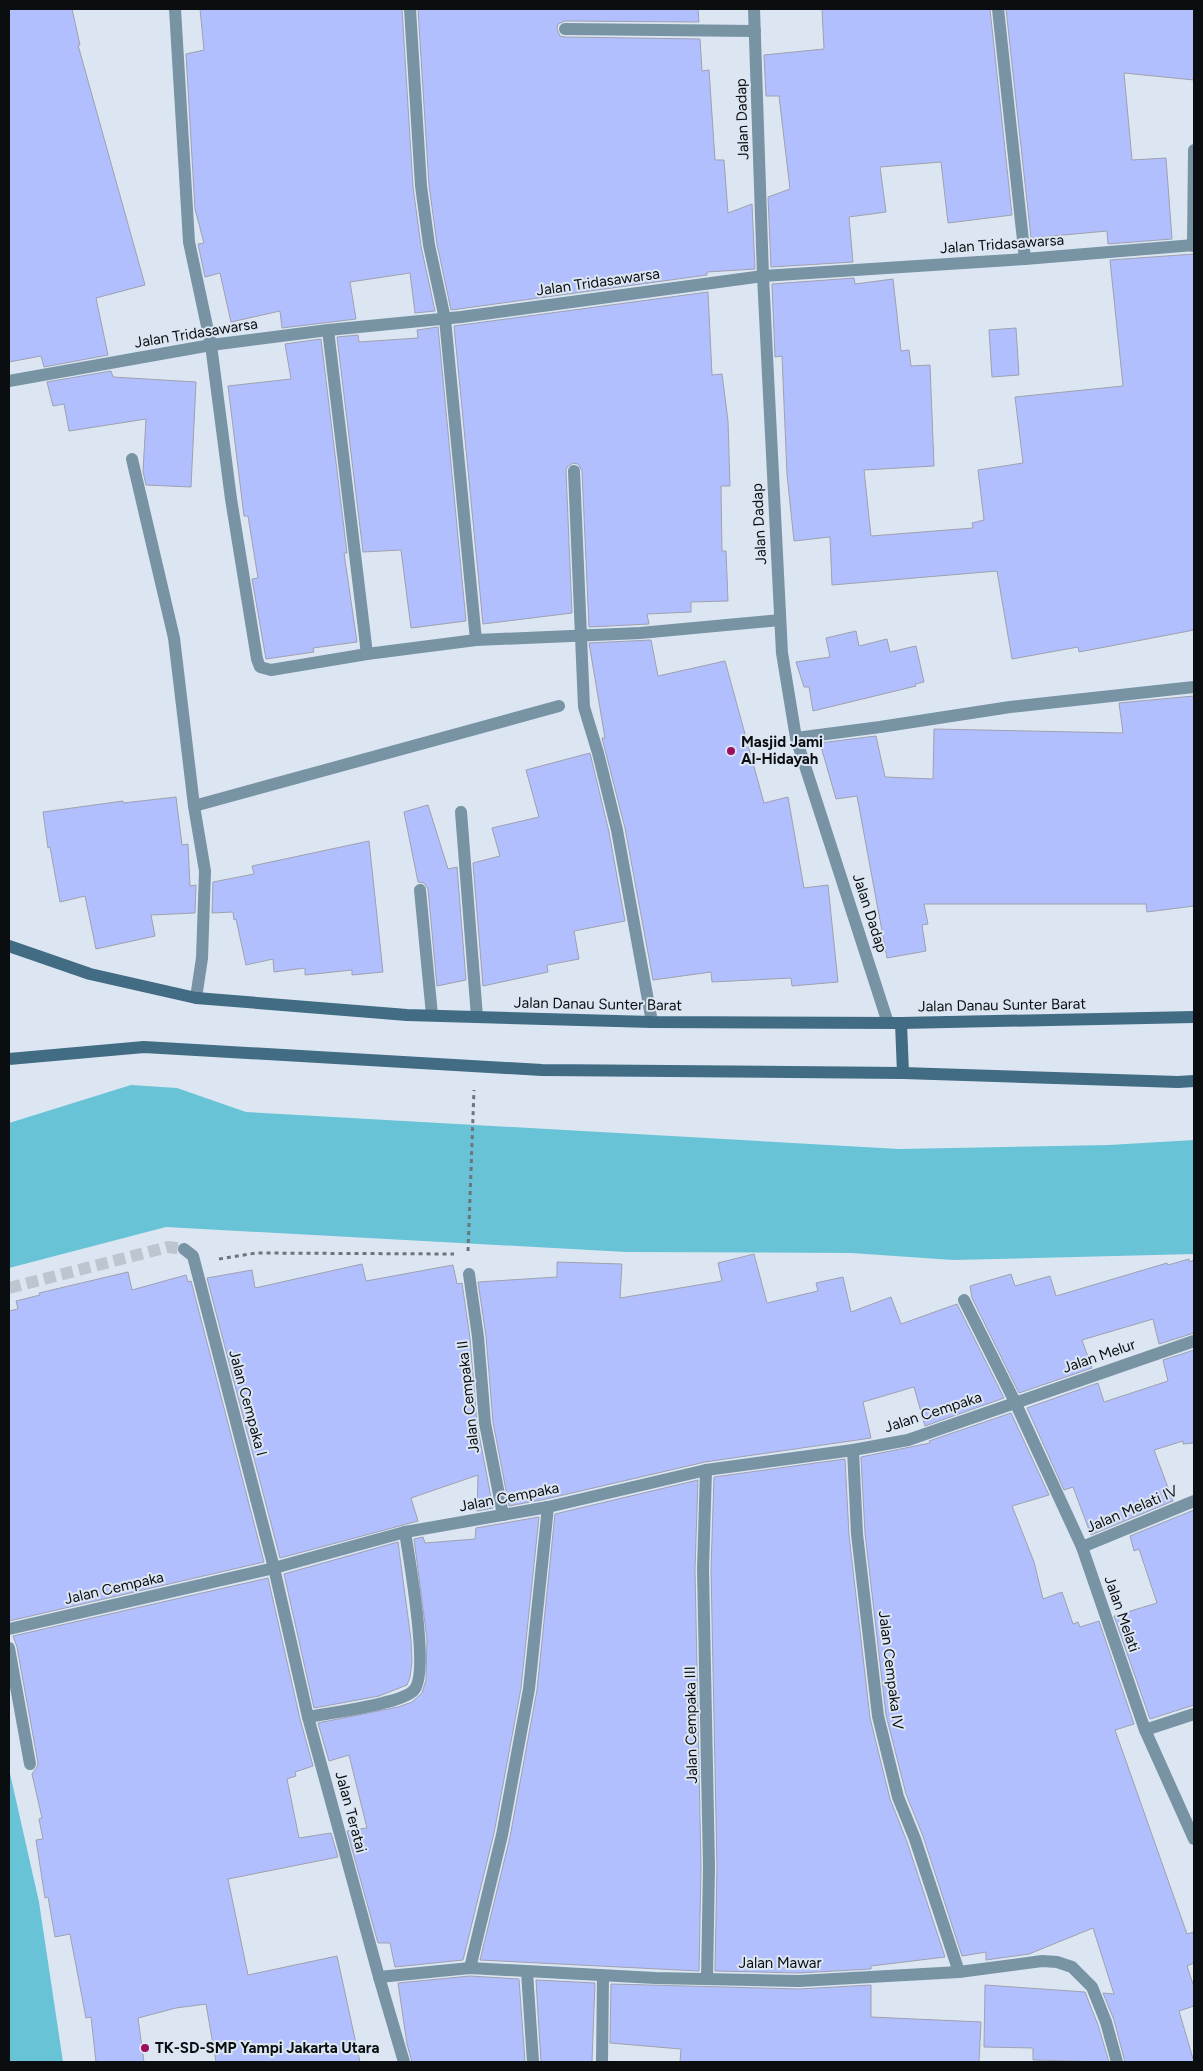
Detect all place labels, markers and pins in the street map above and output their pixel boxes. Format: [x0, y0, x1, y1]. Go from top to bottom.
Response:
place label: Masjid Jami Al-Hidayah [741, 733, 823, 768]
marker: Masjid Jami Al-Hidayah [725, 745, 737, 757]
place label: TK-SD-SMP Yampi Jakarta Utara [155, 2039, 379, 2057]
marker: TK-SD-SMP Yampi Jakarta Utara [139, 2042, 151, 2054]

